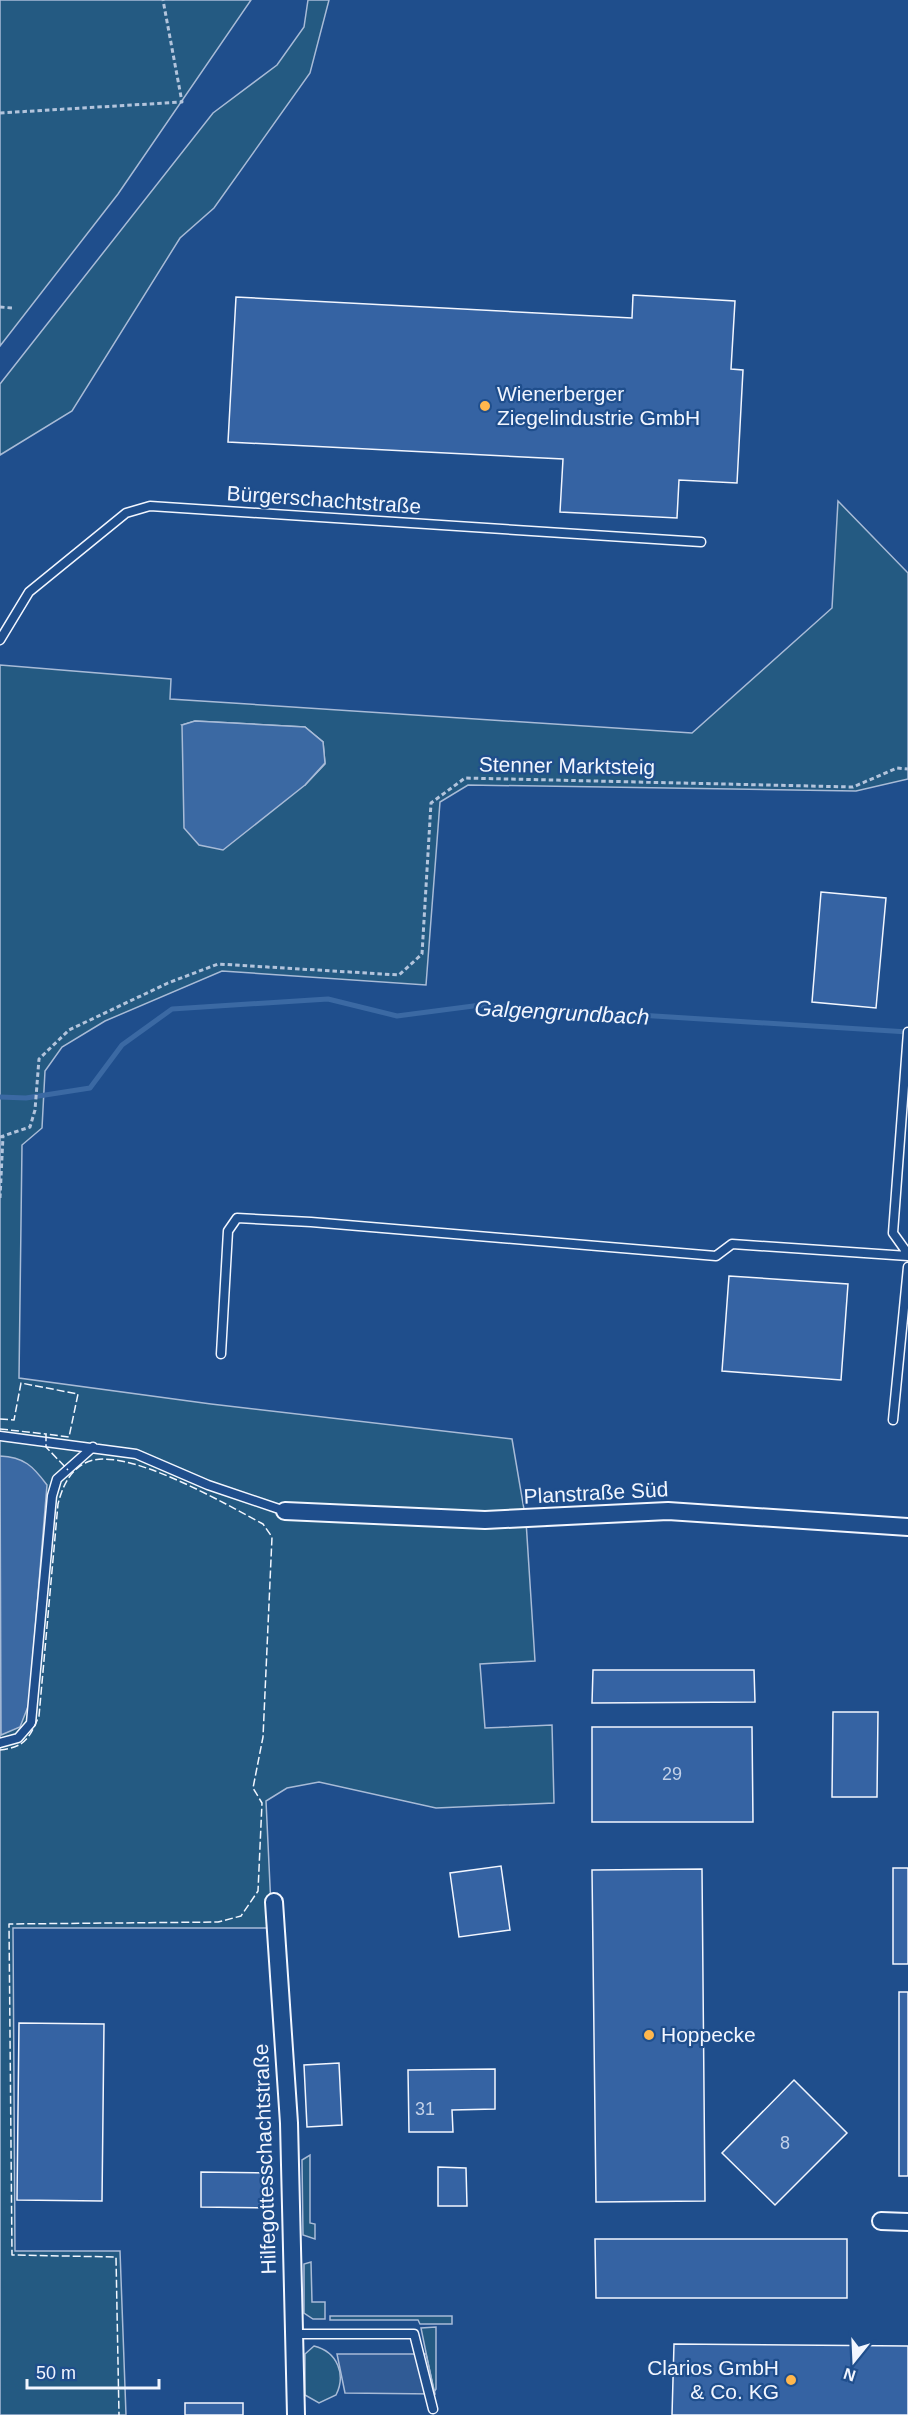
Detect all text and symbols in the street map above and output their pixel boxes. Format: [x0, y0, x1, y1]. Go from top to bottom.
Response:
place label: Wienerberger Ziegelindustrie GmbH [497, 382, 700, 429]
marker: Wienerberger Ziegelindustrie GmbH [478, 399, 492, 413]
street label: Bürgerschachtstraße [226, 481, 422, 518]
street label: Stenner Marktsteig [479, 752, 655, 779]
water label: Galgengrundbach [474, 995, 650, 1030]
street label: Planstraße Süd [523, 1477, 669, 1508]
house number: 29 [662, 1764, 682, 1784]
place label: Hoppecke [661, 2023, 756, 2046]
marker: Hoppecke [642, 2028, 656, 2042]
street label: Hilfegottesschachtstraße [249, 2043, 280, 2275]
house number: 31 [415, 2099, 435, 2119]
house number: 8 [780, 2133, 790, 2153]
north arrow [824, 2331, 884, 2391]
scale bar [27, 2352, 159, 2390]
place label: Clarios GmbH & Co. KG [647, 2356, 779, 2403]
text: 50 m [36, 2363, 76, 2383]
text: N [841, 2365, 858, 2385]
marker: Clarios GmbH & Co. KG [784, 2373, 798, 2387]

